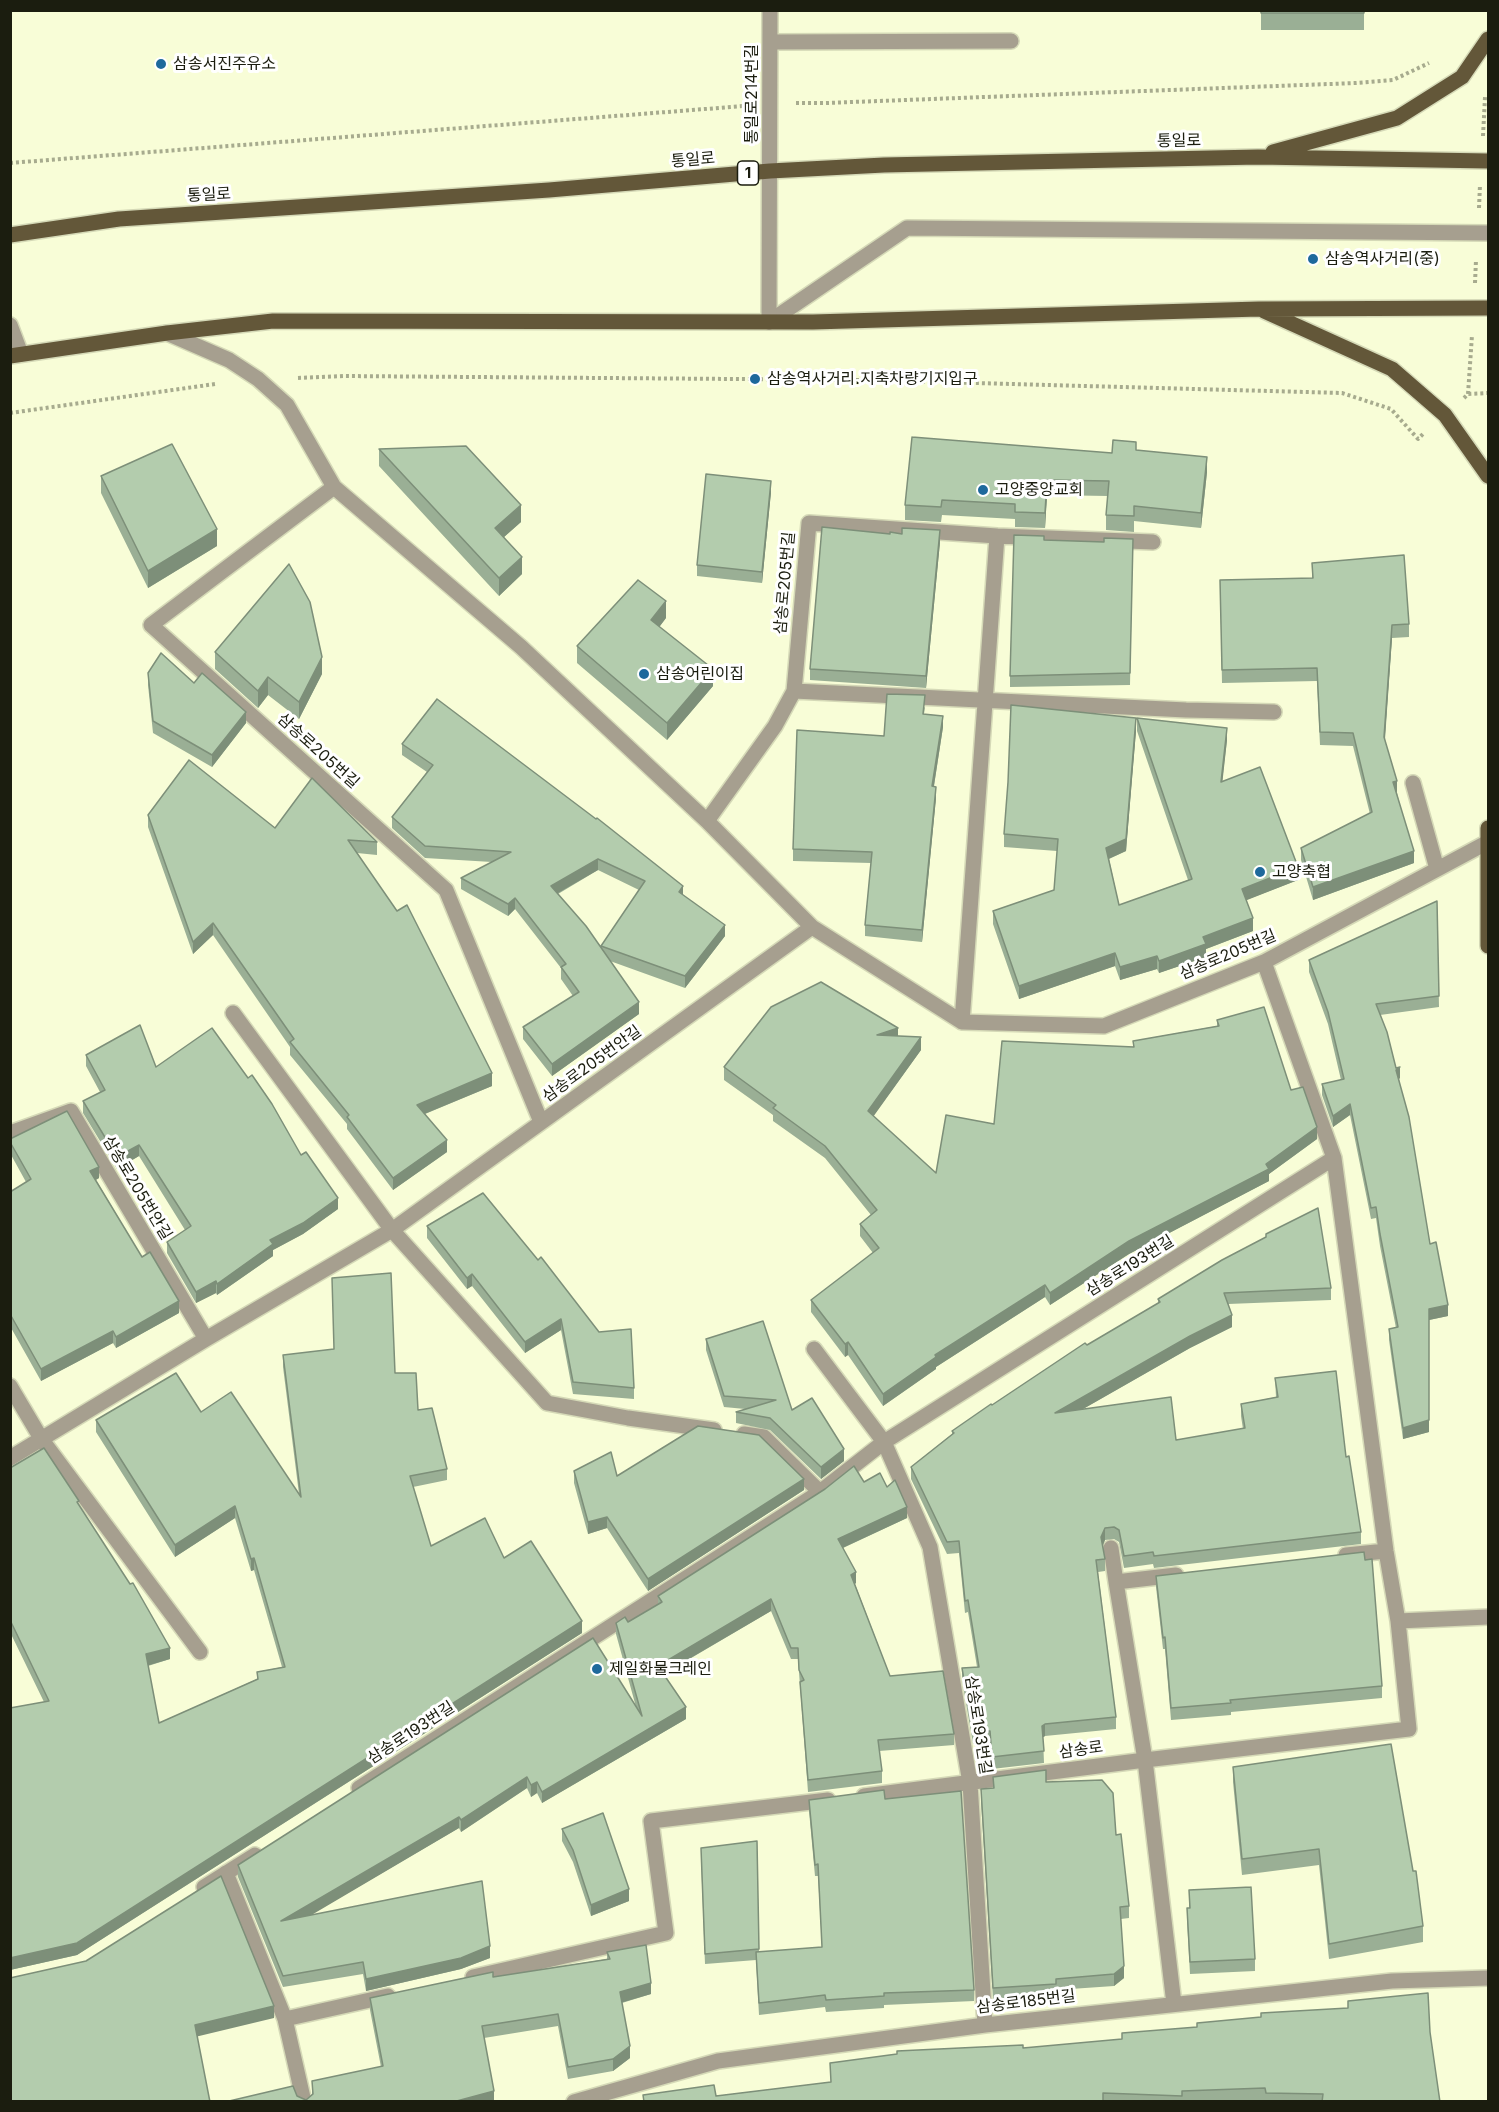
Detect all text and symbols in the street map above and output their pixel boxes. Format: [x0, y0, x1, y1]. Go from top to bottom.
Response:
street label: 통일로214번길 [742, 44, 762, 144]
place label: 삼송서진주유소 [173, 54, 276, 74]
marker: 삼송서진주유소 [154, 57, 168, 71]
street label: 통일로 [1157, 131, 1201, 151]
street label: 통일로 [670, 149, 716, 171]
road number: 1 [738, 161, 758, 185]
street label: 통일로 [186, 184, 232, 206]
place label: 삼송역사거리(중) [1325, 249, 1440, 269]
marker: 삼송역사거리(중) [1306, 252, 1320, 266]
place label: 삼송역사거리.지축차량기지입구 [767, 369, 978, 389]
marker: 삼송역사거리.지축차량기지입구 [748, 372, 762, 386]
place label: 고양중앙교회 [995, 480, 1083, 500]
marker: 고양중앙교회 [976, 483, 990, 497]
street label: 삼송로205번길 [771, 531, 799, 635]
place label: 삼송어린이집 [656, 664, 744, 684]
marker: 삼송어린이집 [637, 667, 651, 681]
street label: 삼송로205번길 [273, 709, 363, 793]
place label: 고양축협 [1272, 862, 1331, 882]
marker: 고양축협 [1253, 865, 1267, 879]
street label: 삼송로205번길 [1177, 926, 1279, 984]
street label: 삼송로205번안길 [539, 1022, 645, 1106]
street label: 삼송로205번안길 [98, 1133, 176, 1243]
street label: 삼송로193번길 [1083, 1231, 1177, 1301]
place label: 제일화물크레인 [609, 1659, 712, 1679]
marker: 제일화물크레인 [590, 1662, 604, 1676]
street label: 삼송로193번길 [961, 1674, 995, 1776]
street label: 삼송로193번길 [364, 1698, 458, 1768]
street label: 삼송로 [1058, 1737, 1104, 1763]
street label: 삼송로185번길 [975, 1986, 1077, 2018]

